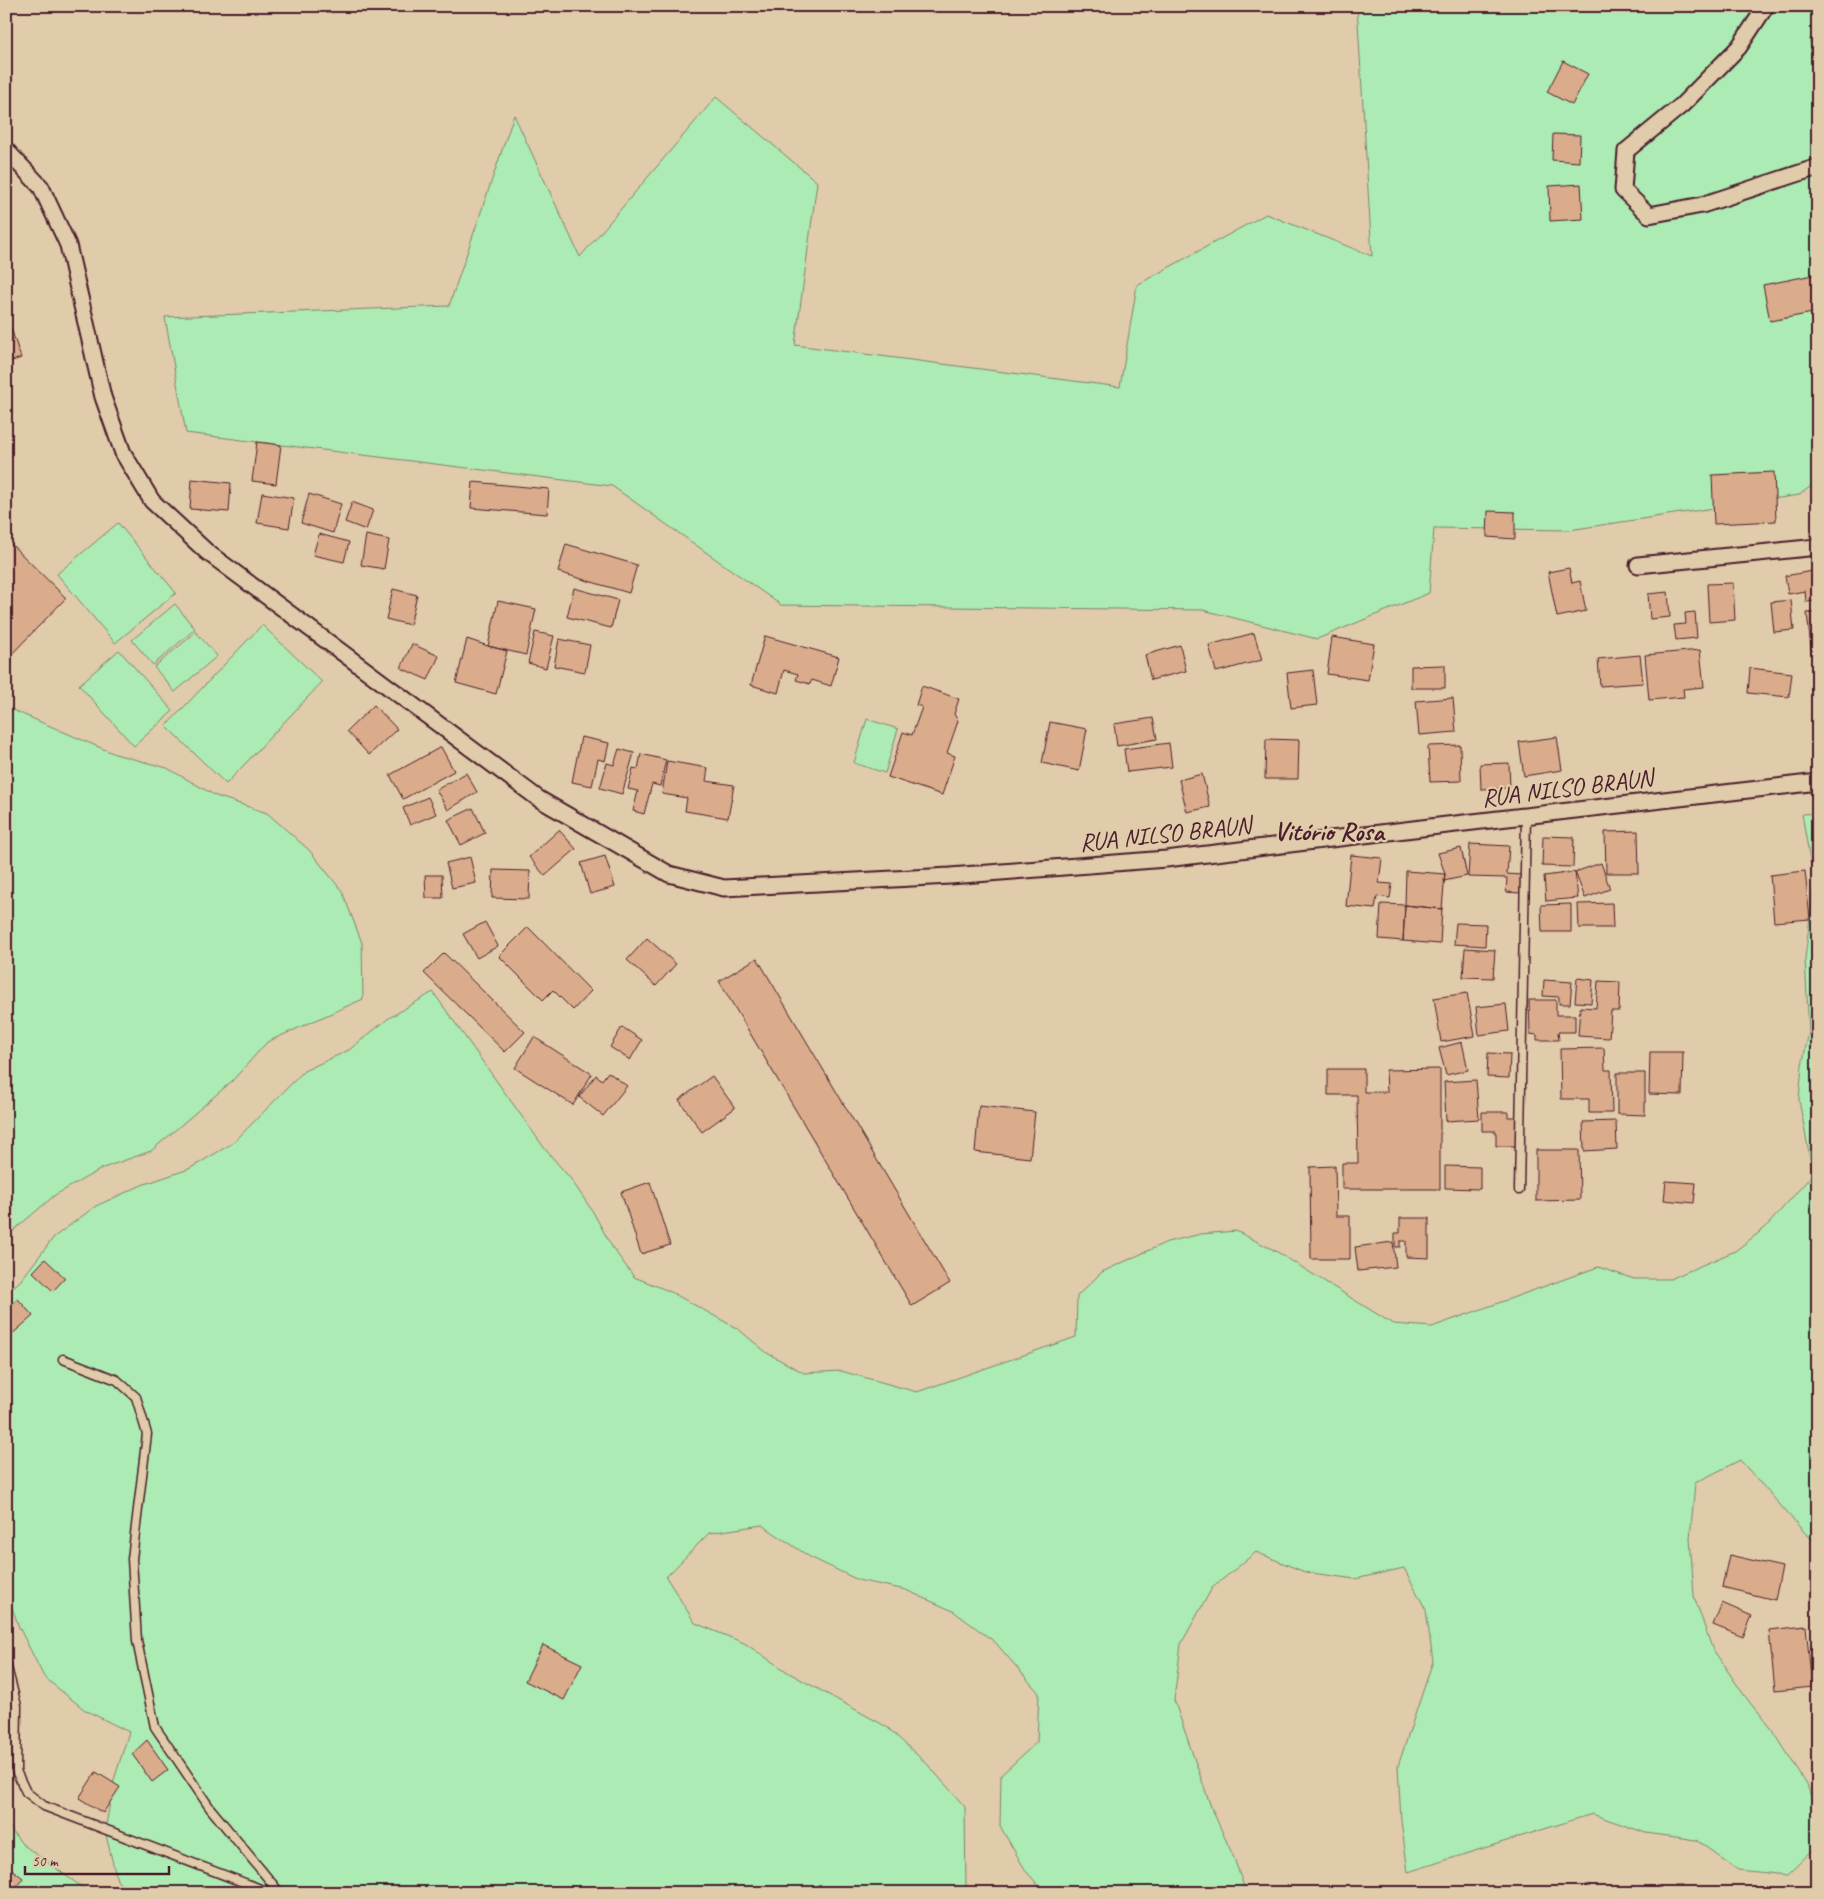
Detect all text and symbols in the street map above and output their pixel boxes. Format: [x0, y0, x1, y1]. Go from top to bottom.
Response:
street label: RUA NILSO BRAUN [1480, 761, 1658, 814]
street label: RUA NILSO BRAUN [1078, 809, 1256, 859]
district label: Vitório Rosa [1274, 815, 1386, 848]
scale bar [25, 1844, 169, 1876]
text: 50 m [32, 1852, 59, 1871]

